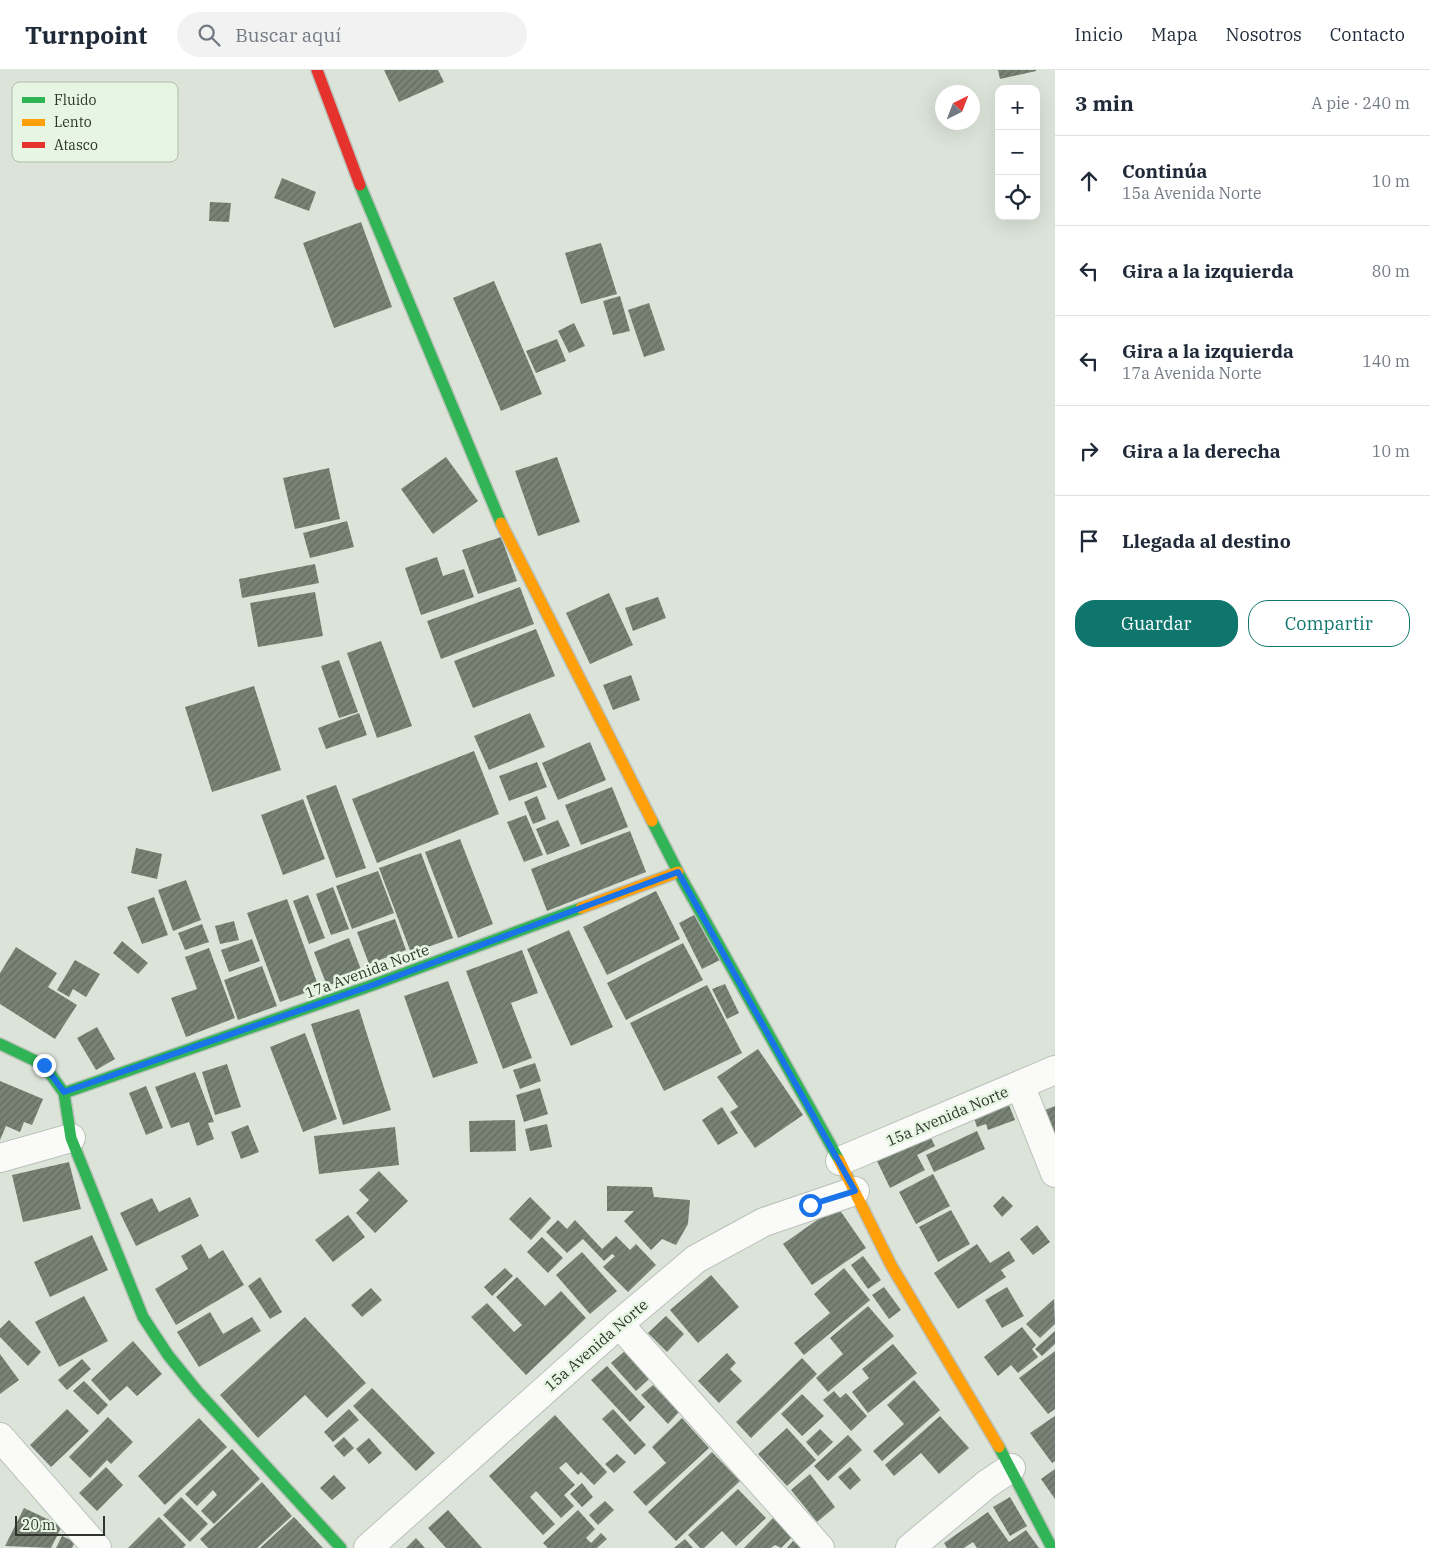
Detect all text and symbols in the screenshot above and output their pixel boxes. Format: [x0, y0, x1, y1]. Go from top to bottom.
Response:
search box [177, 12, 527, 57]
text: Turnpoint [25, 19, 147, 51]
icon: search [195, 21, 223, 49]
text: Buscar aquí [235, 23, 341, 47]
text: Inicio [1075, 23, 1123, 46]
text: Mapa [1151, 23, 1198, 46]
text: Nosotros [1226, 23, 1302, 46]
text: Contacto [1330, 23, 1405, 46]
legend [12, 82, 178, 162]
north arrow [935, 85, 980, 130]
map controls [995, 85, 1040, 220]
button: + [995, 85, 1040, 130]
text: 3 min [1075, 89, 1134, 117]
text: Fluido [54, 91, 97, 109]
text: A pie · 240 m [1312, 93, 1410, 113]
text: Lento [54, 113, 92, 131]
button: − [995, 130, 1040, 175]
text: Atasco [54, 136, 98, 154]
text: Continúa [1122, 159, 1207, 183]
icon: ahead [1075, 167, 1103, 195]
text: 10 m [1372, 171, 1410, 191]
button: locate [995, 175, 1040, 220]
text: 15a Avenida Norte [1122, 183, 1262, 203]
icon: left [1075, 257, 1103, 285]
text: Gira a la izquierda [1122, 259, 1294, 283]
text: 80 m [1372, 261, 1410, 281]
text: Gira a la izquierda [1122, 339, 1294, 363]
icon: left [1075, 347, 1103, 375]
text: 140 m [1362, 351, 1410, 371]
text: 17a Avenida Norte [1122, 363, 1262, 383]
icon: right [1075, 437, 1103, 465]
text: Gira a la derecha [1122, 439, 1281, 463]
text: 10 m [1372, 441, 1410, 461]
icon: arrive [1075, 527, 1103, 555]
text: Llegada al destino [1122, 529, 1291, 553]
button: Guardar [1075, 600, 1238, 647]
button: Compartir [1248, 600, 1410, 647]
street label: 17a Avenida Norte [302, 940, 432, 1002]
route end [33, 1054, 56, 1077]
street label: 15a Avenida Norte [883, 1082, 1011, 1150]
route start [799, 1194, 822, 1217]
street label: 15a Avenida Norte [540, 1295, 652, 1395]
scale bar [15, 1513, 105, 1536]
text: 20 m [22, 1516, 55, 1534]

